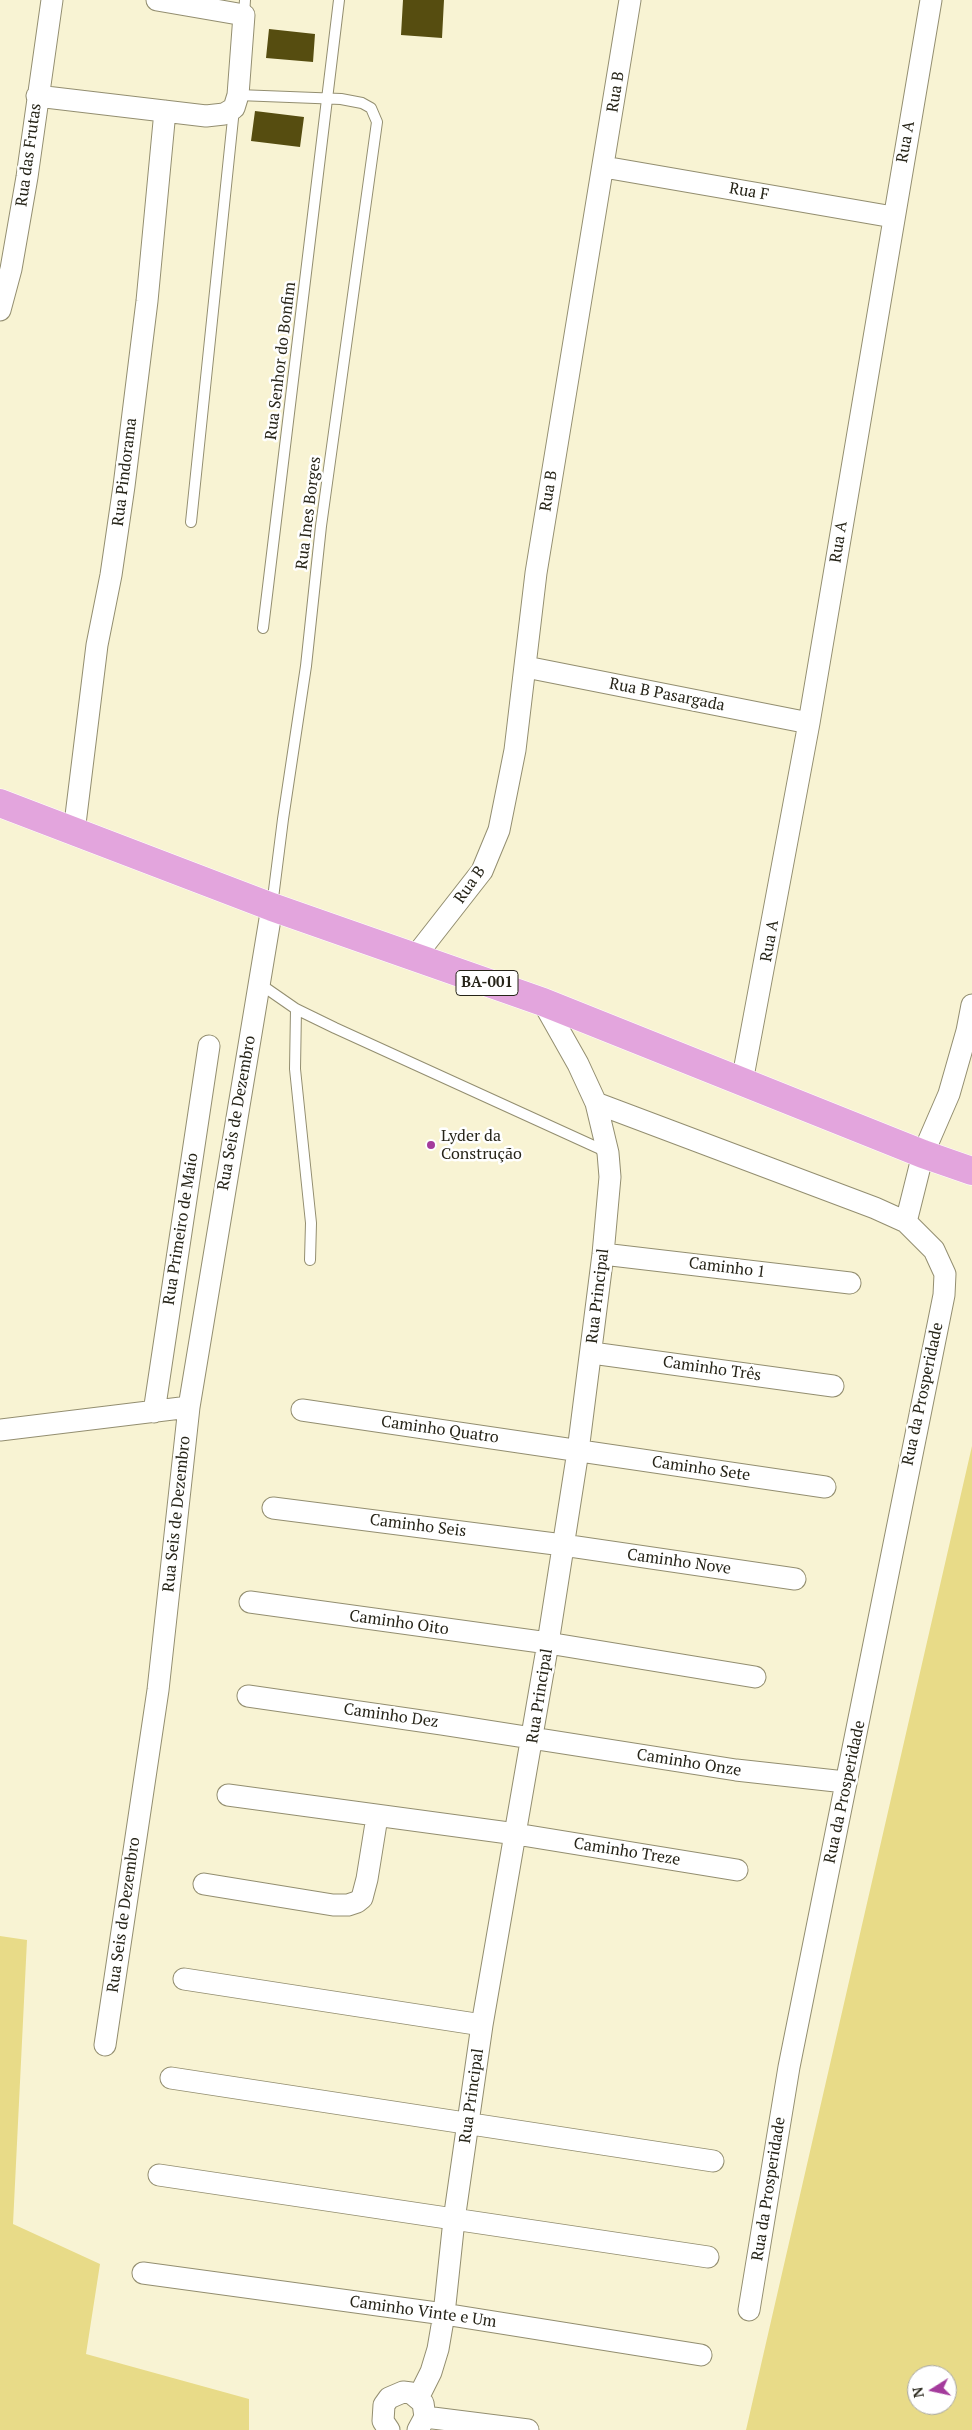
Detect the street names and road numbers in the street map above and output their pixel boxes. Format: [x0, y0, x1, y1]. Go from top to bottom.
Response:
street label: Rua B [603, 70, 629, 114]
street label: Rua das Frutas [12, 102, 46, 208]
street label: Rua A [893, 120, 919, 164]
street label: Rua F [728, 179, 770, 205]
street label: Rua Senhor do Bonfim [262, 281, 300, 441]
street label: Rua Pindorama [109, 417, 141, 527]
street label: Rua Ines Borges [293, 455, 325, 571]
street label: Rua B [536, 469, 562, 513]
street label: Rua A [826, 520, 852, 564]
street label: Rua B Pasargada [608, 674, 726, 716]
street label: Rua B [450, 863, 490, 907]
street label: Rua A [757, 919, 783, 963]
road number: BA-001 [456, 970, 518, 996]
street label: Rua Seis de Dezembro [214, 1034, 260, 1192]
street label: Rua Primeiro de Maio [159, 1152, 203, 1306]
street label: Rua Principal [583, 1247, 613, 1345]
street label: Caminho 1 [688, 1254, 766, 1282]
street label: Rua da Prosperidade [898, 1321, 948, 1467]
street label: Caminho Três [662, 1353, 762, 1385]
street label: Caminho Quatro [380, 1412, 500, 1448]
street label: Rua Seis de Dezembro [159, 1435, 195, 1593]
street label: Caminho Sete [651, 1453, 751, 1485]
street label: Caminho Seis [369, 1511, 467, 1541]
street label: Caminho Nove [626, 1545, 732, 1579]
street label: Caminho Oito [348, 1607, 450, 1639]
street label: Rua Principal [523, 1647, 557, 1745]
street label: Caminho Dez [342, 1700, 440, 1732]
street label: Rua da Prosperidade [820, 1719, 870, 1865]
street label: Caminho Onze [635, 1745, 743, 1781]
street label: Caminho Treze [572, 1834, 682, 1870]
street label: Rua Seis de Dezembro [104, 1836, 144, 1994]
street label: Rua Principal [456, 2047, 488, 2145]
street label: Rua da Prosperidade [748, 2116, 790, 2262]
street label: Caminho Vinte e Um [348, 2292, 498, 2332]

